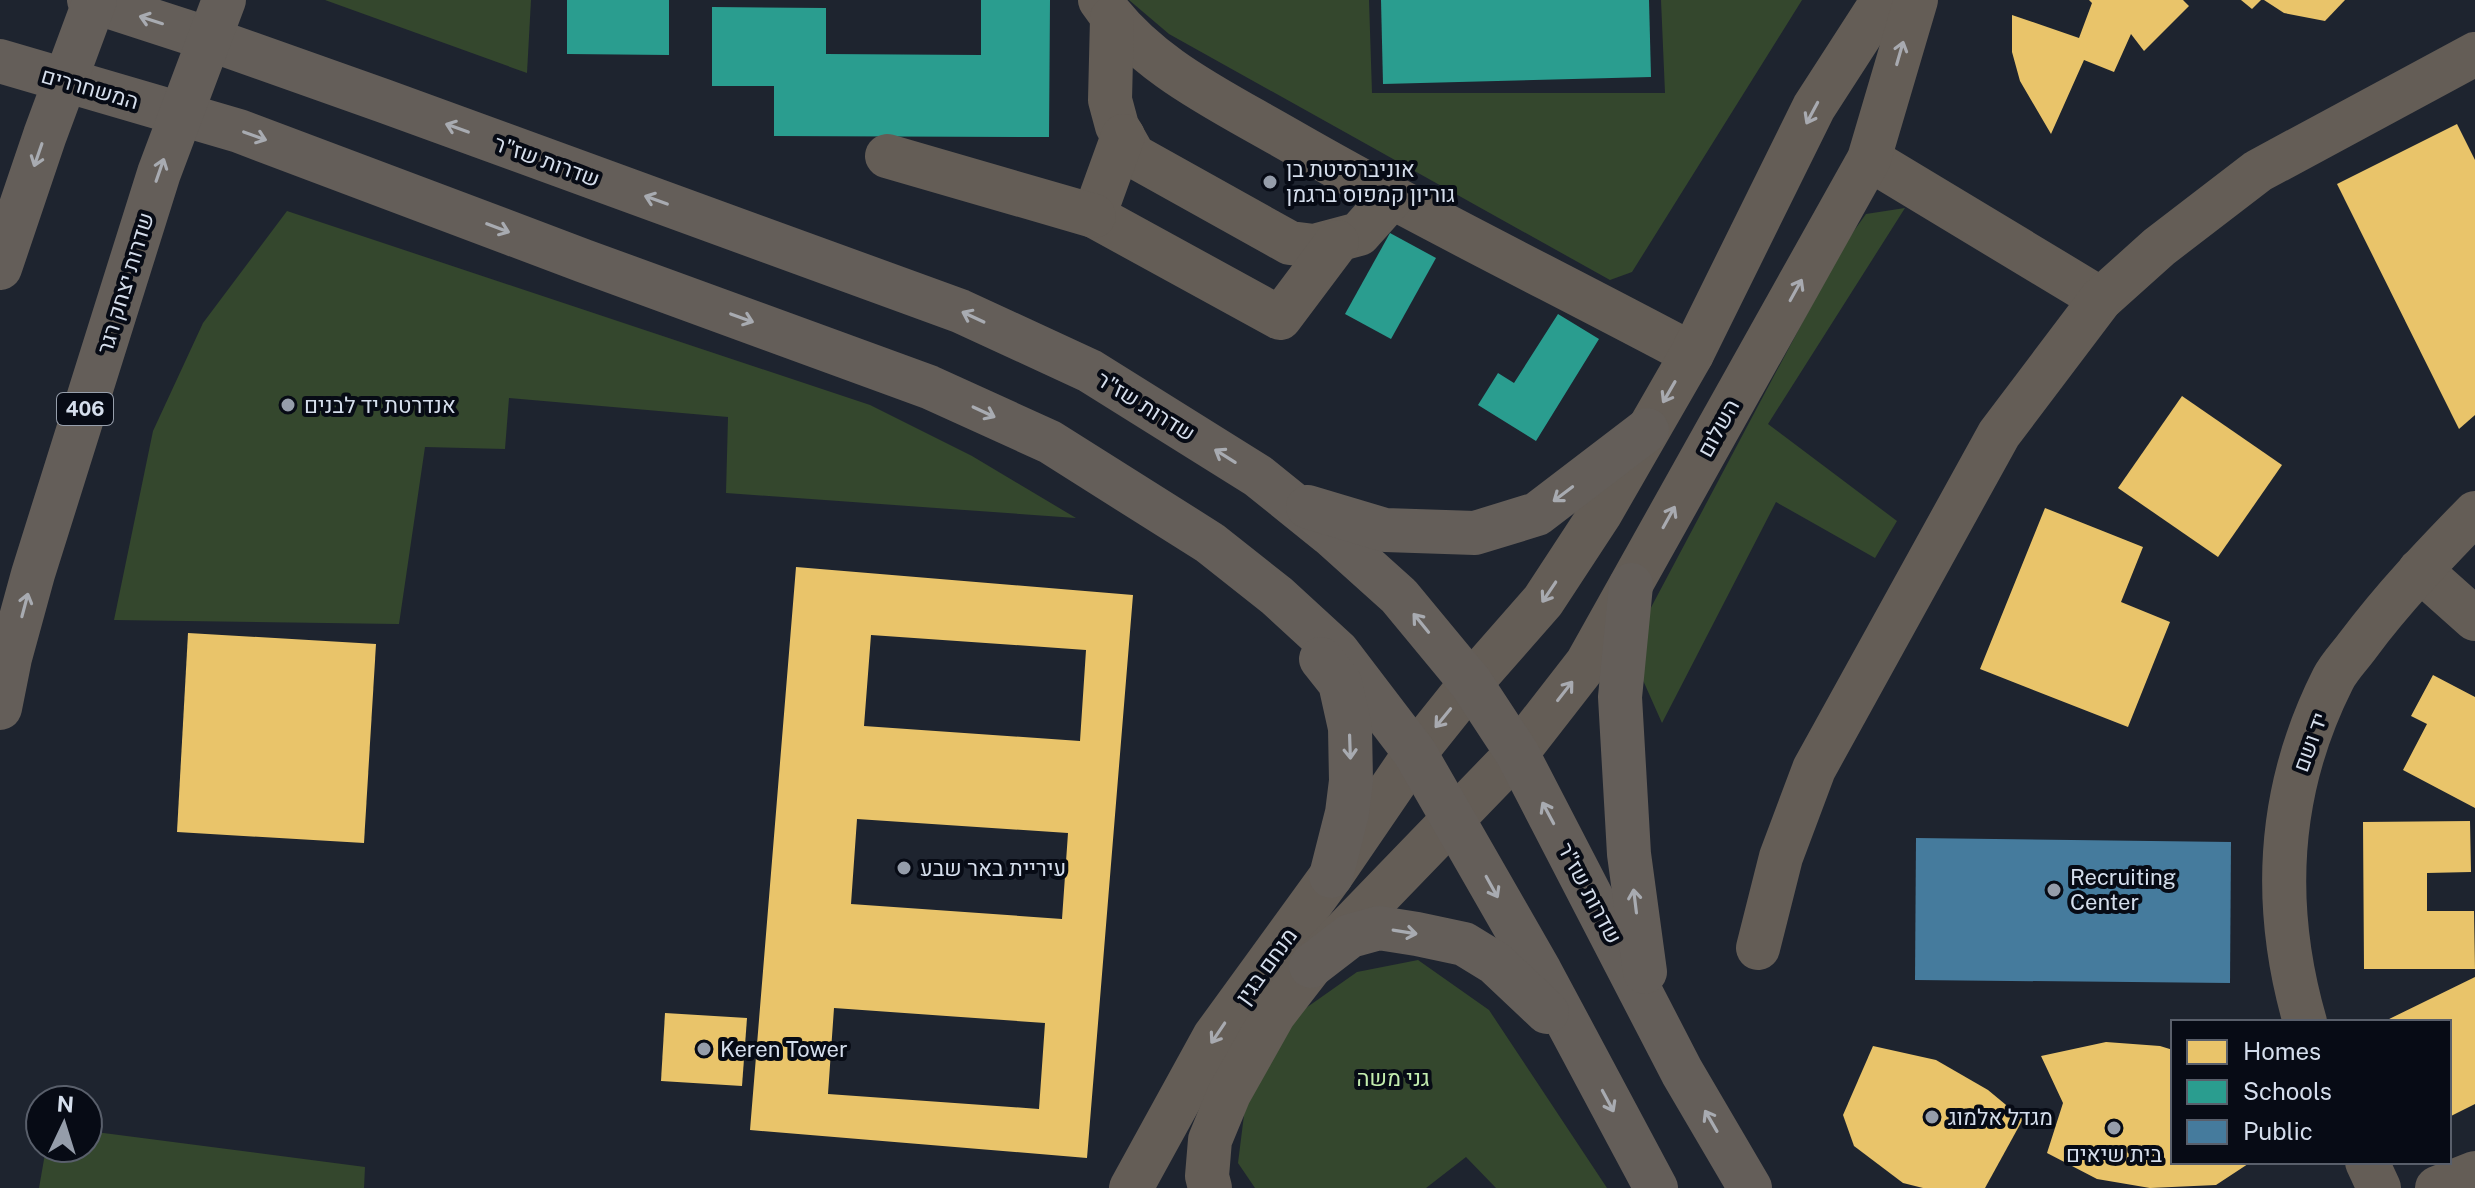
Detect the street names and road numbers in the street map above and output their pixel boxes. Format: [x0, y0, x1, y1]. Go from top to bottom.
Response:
street label: המשחררים [38, 62, 142, 114]
street label: שדרות שז"ר [491, 130, 603, 192]
street label: שדרות יצחק רגר [91, 209, 159, 357]
street label: שדרות שז"ר [1092, 366, 1200, 446]
road number: 406 [57, 393, 113, 425]
street label: השלום [1692, 395, 1744, 461]
street label: יד ושם [2287, 709, 2333, 775]
street label: שדרות שז"ר [1553, 838, 1627, 948]
street label: מנחם בגין [1230, 923, 1302, 1009]

